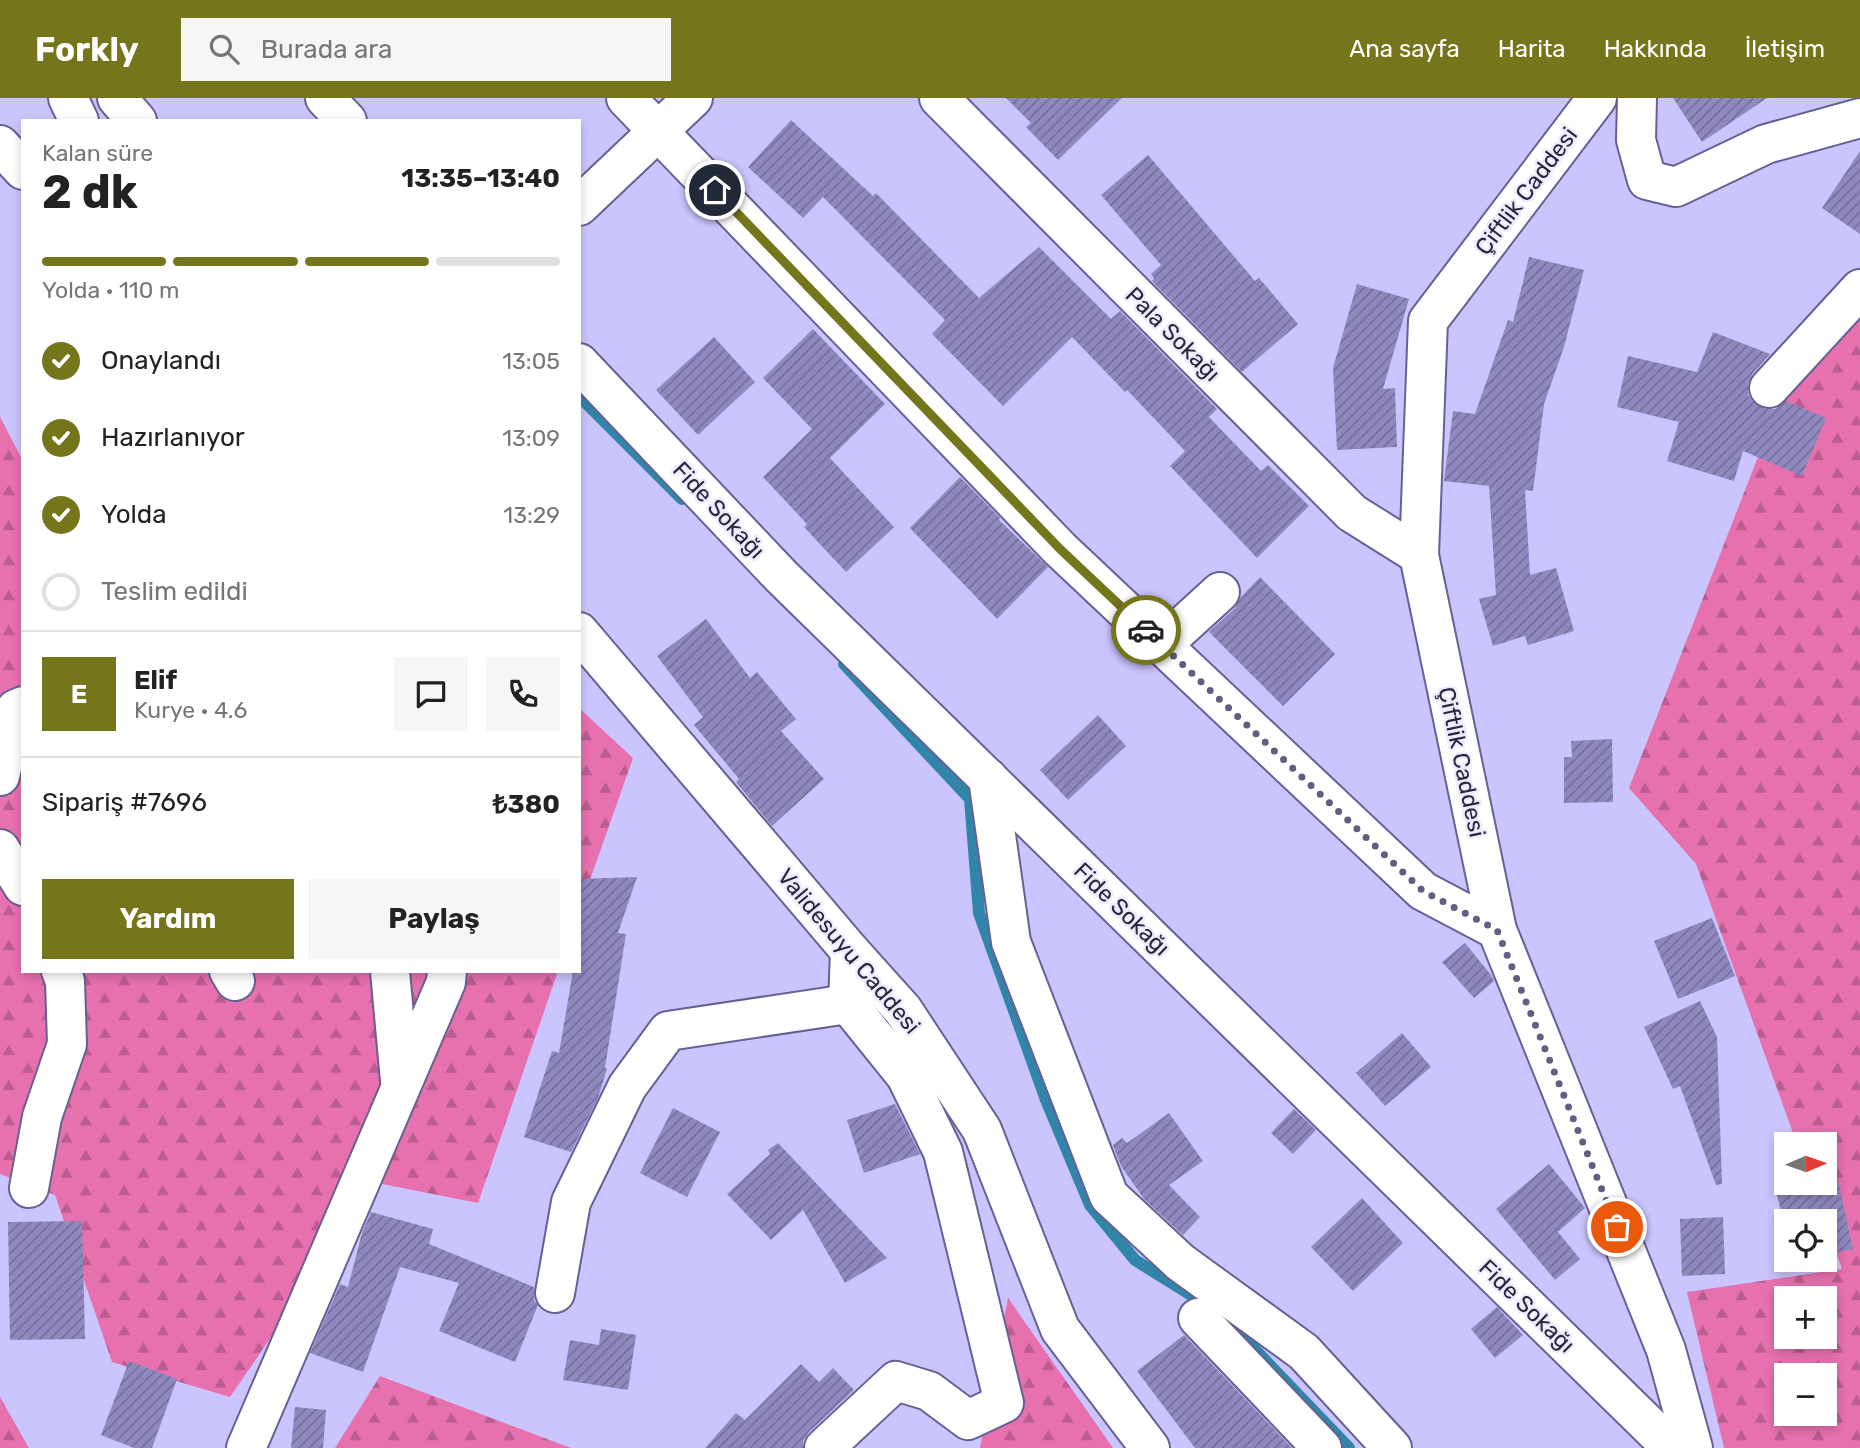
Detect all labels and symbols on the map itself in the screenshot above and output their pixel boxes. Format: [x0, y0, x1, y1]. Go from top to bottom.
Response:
street label: Çiftlik Caddesi [1469, 122, 1583, 260]
pin [685, 160, 745, 220]
street label: Pala Sokağı [1120, 281, 1226, 387]
street label: Fide Sokağı [667, 456, 771, 564]
courier [1111, 595, 1181, 665]
street label: Çiftlik Caddesi [1432, 684, 1492, 840]
street label: Fide Sokağı [1068, 856, 1176, 962]
street label: Validesuyu Caddesi [772, 863, 926, 1039]
north arrow [1774, 1132, 1838, 1195]
pin [1587, 1197, 1647, 1257]
street label: Fide Sokağı [1473, 1253, 1581, 1359]

